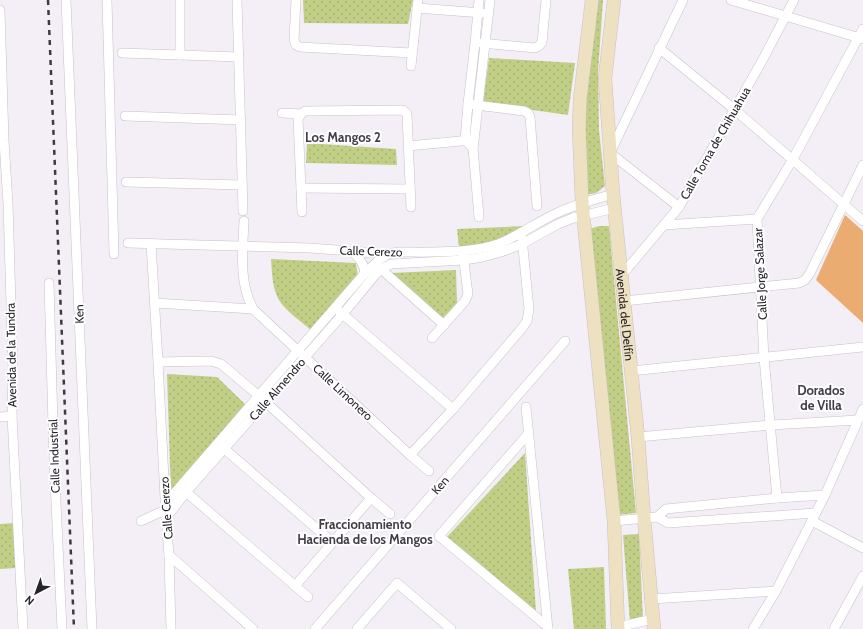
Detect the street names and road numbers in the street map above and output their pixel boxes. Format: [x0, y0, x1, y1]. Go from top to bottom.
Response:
street label: Calle Toma de Chihuahua [677, 84, 754, 202]
street label: Calle Jorge Salazar [750, 227, 770, 320]
street label: Calle Cerezo [339, 242, 403, 260]
street label: Avenida del Delfín [613, 268, 638, 362]
street label: Avenida de la Tundra [3, 302, 19, 407]
street label: Ken [71, 304, 87, 324]
street label: Calle Almendro [246, 354, 309, 423]
street label: Calle Limonero [310, 360, 376, 424]
street label: Calle Industrial [45, 419, 63, 493]
street label: Ken [428, 473, 452, 497]
street label: Calle Cerezo [156, 476, 176, 540]

